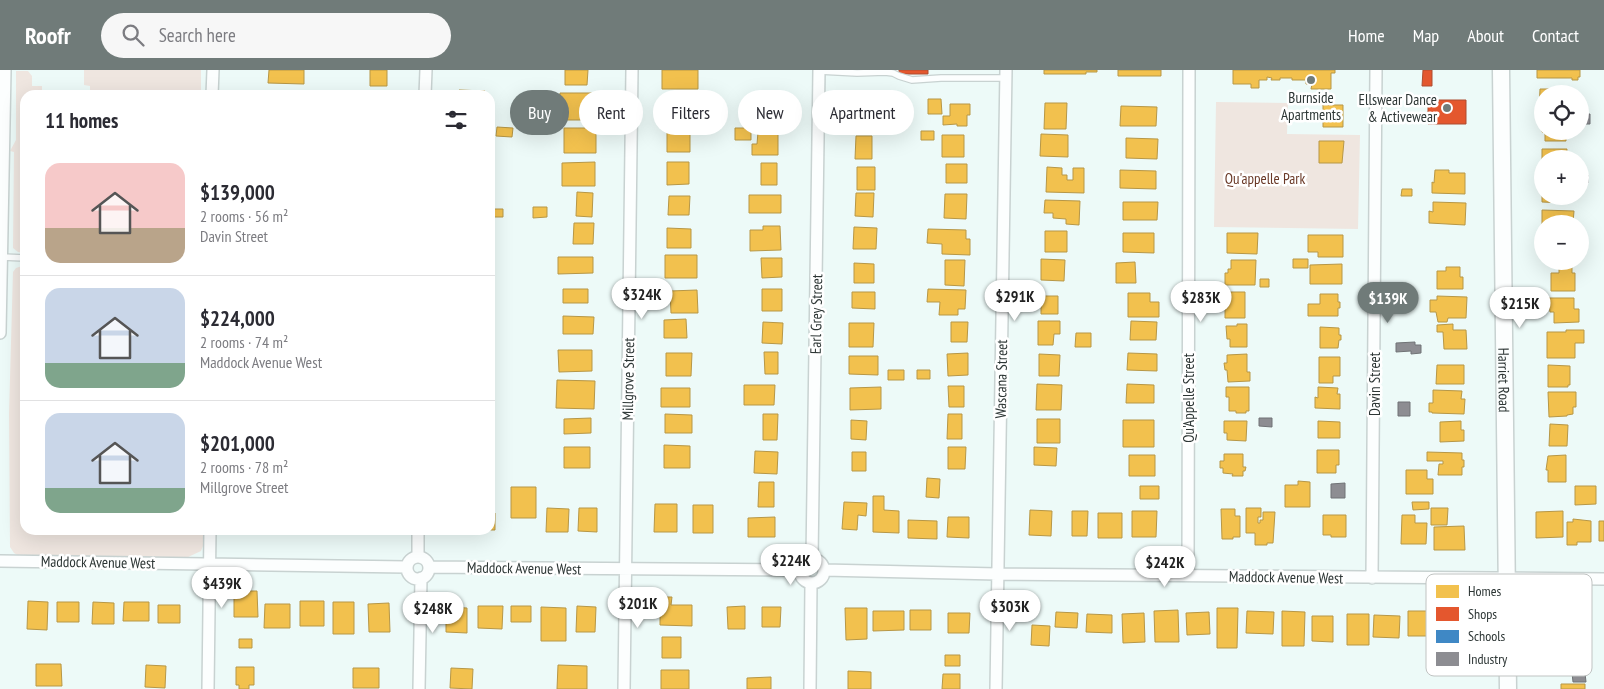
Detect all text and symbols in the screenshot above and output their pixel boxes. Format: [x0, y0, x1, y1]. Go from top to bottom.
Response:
search box [101, 13, 451, 58]
text: Roofr [25, 20, 71, 51]
icon: search [119, 21, 147, 49]
text: Search here [159, 23, 236, 47]
text: Home [1348, 24, 1385, 47]
text: Map [1413, 24, 1439, 47]
text: About [1467, 24, 1504, 47]
text: Contact [1532, 24, 1579, 47]
marker: Burnside Apartments [1305, 74, 1317, 86]
map controls [1534, 85, 1589, 270]
button: locate [1534, 85, 1589, 140]
place label: Burnside Apartments [1281, 88, 1341, 124]
chip: Buy [510, 90, 569, 135]
chip: Rent [579, 90, 643, 135]
chip: Filters [653, 90, 728, 135]
chip: New [738, 90, 802, 135]
chip: Apartment [812, 90, 914, 135]
place label: Ellswear Dance & Activewear [1359, 90, 1438, 126]
marker: Ellswear Dance & Activewear [1441, 102, 1453, 114]
icon: filters [442, 106, 470, 134]
text: 11 homes [45, 107, 118, 134]
button: + [1534, 150, 1589, 205]
park label: Qu'appelle Park [1225, 169, 1305, 188]
text: $139,000 [200, 179, 275, 206]
icon: home [85, 183, 145, 243]
text: 2 rooms · 56 m² [200, 206, 288, 226]
button: − [1534, 215, 1589, 270]
text: Davin Street [200, 226, 268, 246]
street label: Earl Grey Street [806, 274, 826, 354]
pin: $324K [607, 278, 677, 320]
pin: $291K [980, 280, 1050, 322]
pin: $283K [1166, 280, 1236, 323]
pin: $139K [1353, 282, 1423, 324]
text: $324K [623, 284, 661, 304]
text: $291K [996, 286, 1034, 306]
pin: $215K [1485, 286, 1555, 329]
text: $283K [1182, 287, 1220, 307]
text: $139K [1369, 288, 1407, 308]
text: $215K [1501, 293, 1539, 313]
text: $224,000 [200, 305, 275, 332]
icon: home [85, 308, 145, 368]
text: 2 rooms · 74 m² [200, 332, 288, 352]
street label: Millgrove Street [618, 337, 638, 421]
street label: Wascana Street [991, 339, 1011, 419]
street label: Harriet Road [1495, 348, 1514, 412]
text: Maddock Avenue West [200, 352, 322, 372]
street label: Davin Street [1365, 352, 1384, 416]
street label: Qu'Appelle Street [1179, 353, 1198, 443]
text: $201,000 [200, 430, 275, 457]
icon: home [85, 433, 145, 493]
text: 2 rooms · 78 m² [200, 457, 288, 477]
text: Millgrove Street [200, 477, 289, 497]
pin: $224K [756, 544, 826, 586]
pin: $242K [1130, 546, 1200, 588]
text: $224K [772, 550, 810, 570]
street label: Maddock Avenue West [41, 552, 155, 572]
text: $242K [1146, 552, 1184, 572]
street label: Maddock Avenue West [467, 558, 581, 578]
pin: $439K [187, 566, 257, 609]
street label: Maddock Avenue West [1229, 567, 1343, 587]
text: $439K [203, 573, 241, 593]
legend [1426, 574, 1592, 676]
text: Homes [1468, 582, 1501, 600]
pin: $201K [603, 586, 673, 629]
pin: $303K [975, 590, 1045, 632]
pin: $248K [398, 592, 468, 634]
text: $201K [619, 593, 657, 613]
text: $303K [991, 596, 1029, 616]
text: $248K [414, 598, 452, 618]
text: Shops [1468, 605, 1497, 623]
text: Schools [1468, 627, 1505, 645]
text: Industry [1468, 650, 1508, 668]

